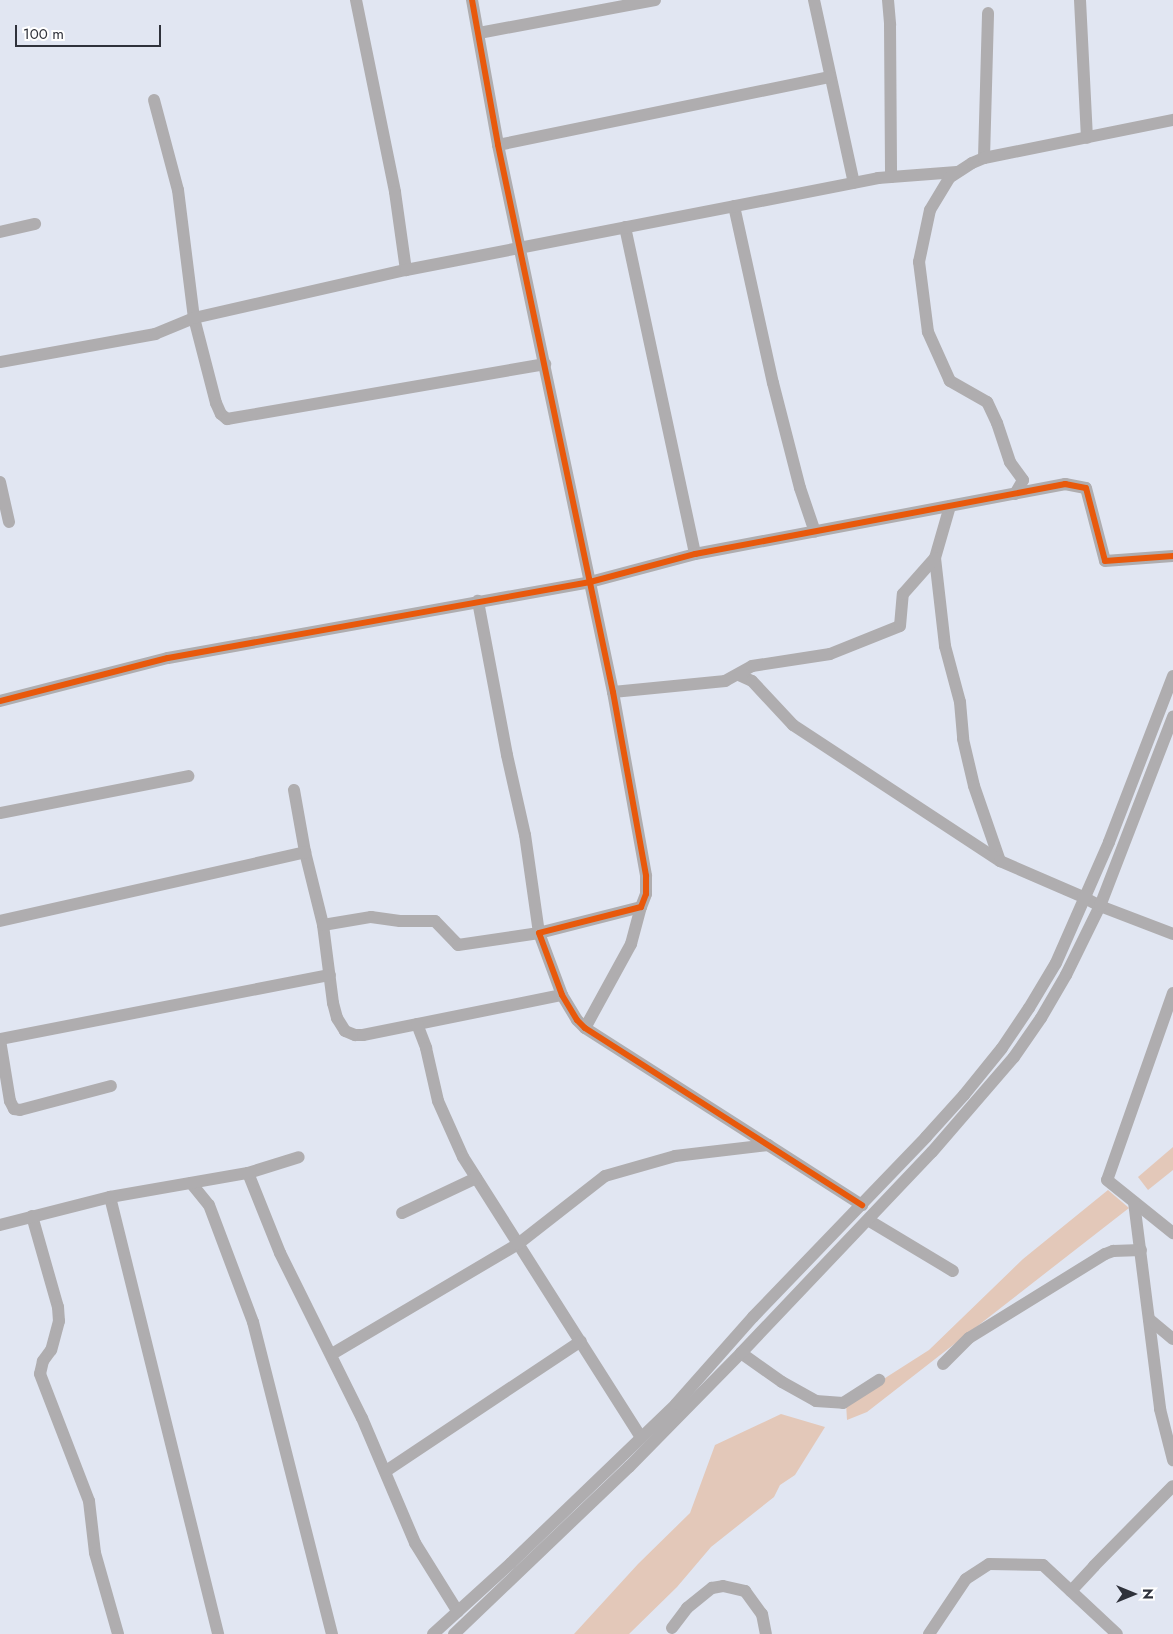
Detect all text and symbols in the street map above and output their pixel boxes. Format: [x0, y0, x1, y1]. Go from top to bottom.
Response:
scale bar [18, 15, 164, 47]
text: 100 m [23, 23, 64, 45]
north arrow [1108, 1569, 1158, 1619]
text: N [1138, 1588, 1158, 1600]

